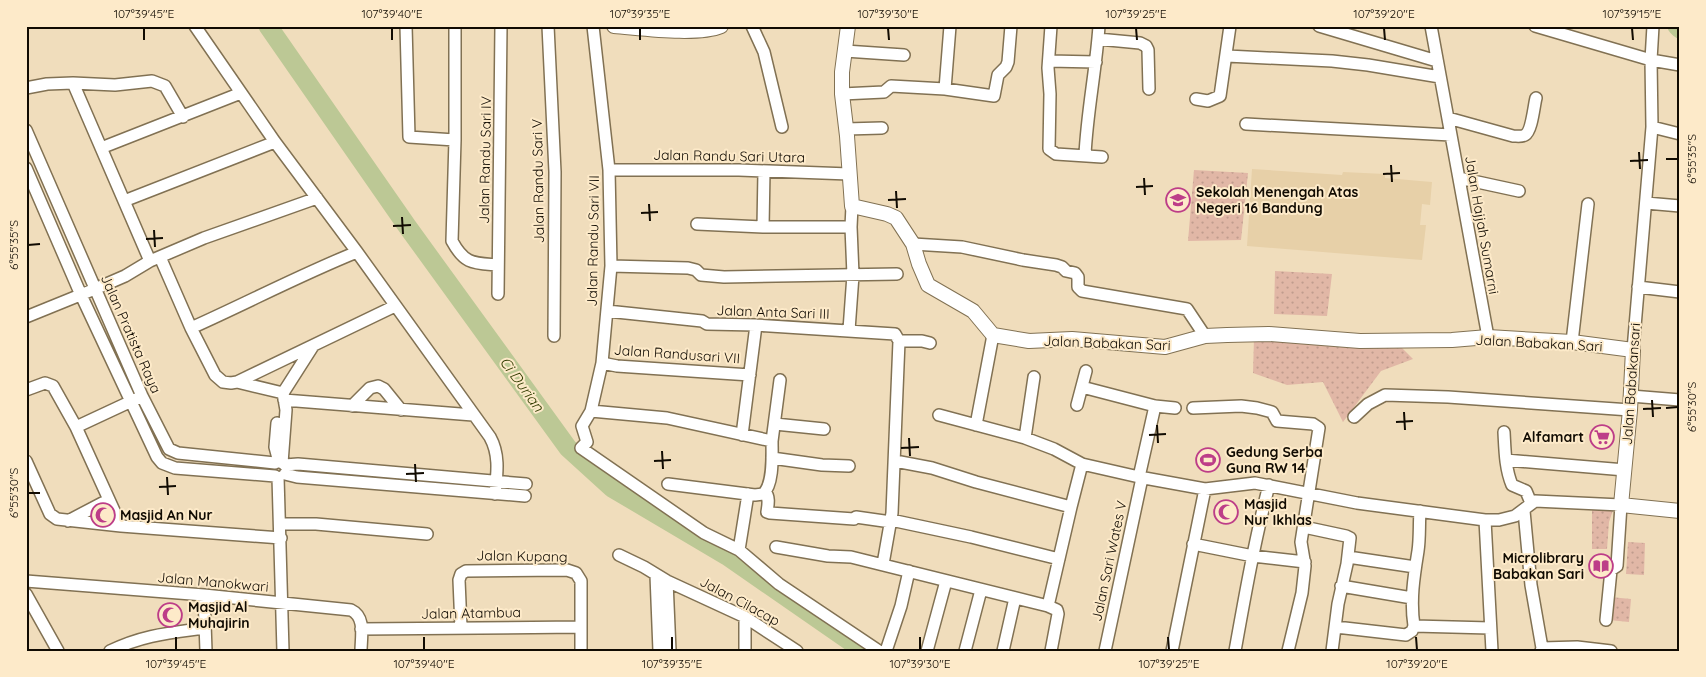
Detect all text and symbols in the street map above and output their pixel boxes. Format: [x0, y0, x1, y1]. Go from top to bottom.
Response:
text: 107°39'45"E [114, 6, 175, 21]
text: 107°39'40"E [361, 6, 423, 21]
text: 107°39'35"E [610, 6, 670, 21]
text: 107°39'30"E [857, 6, 919, 21]
text: 107°39'25"E [1106, 6, 1167, 21]
text: 107°39'20"E [1353, 6, 1415, 21]
text: 107°39'15"E [1603, 6, 1662, 21]
street label: Jalan Randu Sari IV [475, 96, 495, 224]
street label: Jalan Randu Sari V [528, 119, 548, 243]
text: 6°55'35"S [1684, 134, 1699, 184]
street label: Jalan Randu Sari Utara [653, 146, 805, 166]
street label: Jalan Hajjah Sumarni [1461, 154, 1503, 296]
street label: Jalan Randu Sari VII [583, 175, 603, 307]
place label: Sekolah Menengah Atas Negeri 16 Bandung [1196, 183, 1359, 217]
school or university icon: Sekolah Menengah Atas Negeri 16 Bandung [1165, 187, 1191, 213]
text: 6°55'35"S [6, 220, 21, 270]
street label: Jalan Pratista Raya [97, 272, 165, 396]
street label: Jalan Anta Sari III [716, 301, 830, 323]
street label: Jalan Babakansari [1618, 322, 1644, 446]
street label: Jalan Babakan Sari [1475, 331, 1603, 355]
street label: Jalan Babakan Sari [1043, 332, 1171, 354]
street label: Jalan Randusari VII [613, 341, 741, 367]
water label: Ci Durian [496, 353, 548, 415]
text: 6°55'30"S [1684, 381, 1699, 432]
supermarket icon: Alfamart [1589, 424, 1615, 450]
place label: Alfamart [1523, 428, 1584, 446]
place label: Gedung Serba Guna RW 14 [1226, 443, 1323, 477]
sports icon: Gedung Serba Guna RW 14 [1195, 447, 1221, 473]
text: 6°55'30"S [6, 467, 21, 518]
place label: Masjid Nur Ikhlas [1244, 495, 1312, 529]
street label: Jalan Sari Wates V [1087, 499, 1131, 623]
mosque icon: Masjid Nur Ikhlas [1213, 499, 1239, 525]
mosque icon: Masjid An Nur [90, 502, 116, 528]
place label: Masjid An Nur [120, 506, 213, 524]
street label: Jalan Kupang [476, 546, 568, 566]
place label: Microlibrary Babakan Sari [1493, 549, 1584, 583]
library icon: Microlibrary Babakan Sari [1588, 553, 1614, 579]
street label: Jalan Manokwari [157, 568, 269, 596]
street label: Jalan Cilacap [697, 572, 783, 630]
place label: Masjid Al Muhajirin [188, 598, 250, 632]
mosque icon: Masjid Al Muhajirin [157, 602, 183, 628]
street label: Jalan Atambua [421, 603, 521, 623]
text: 107°39'45"E [146, 656, 207, 671]
text: 107°39'40"E [393, 656, 455, 671]
text: 107°39'35"E [642, 656, 702, 671]
text: 107°39'30"E [889, 656, 951, 671]
text: 107°39'25"E [1139, 656, 1200, 671]
text: 107°39'20"E [1386, 656, 1448, 671]

